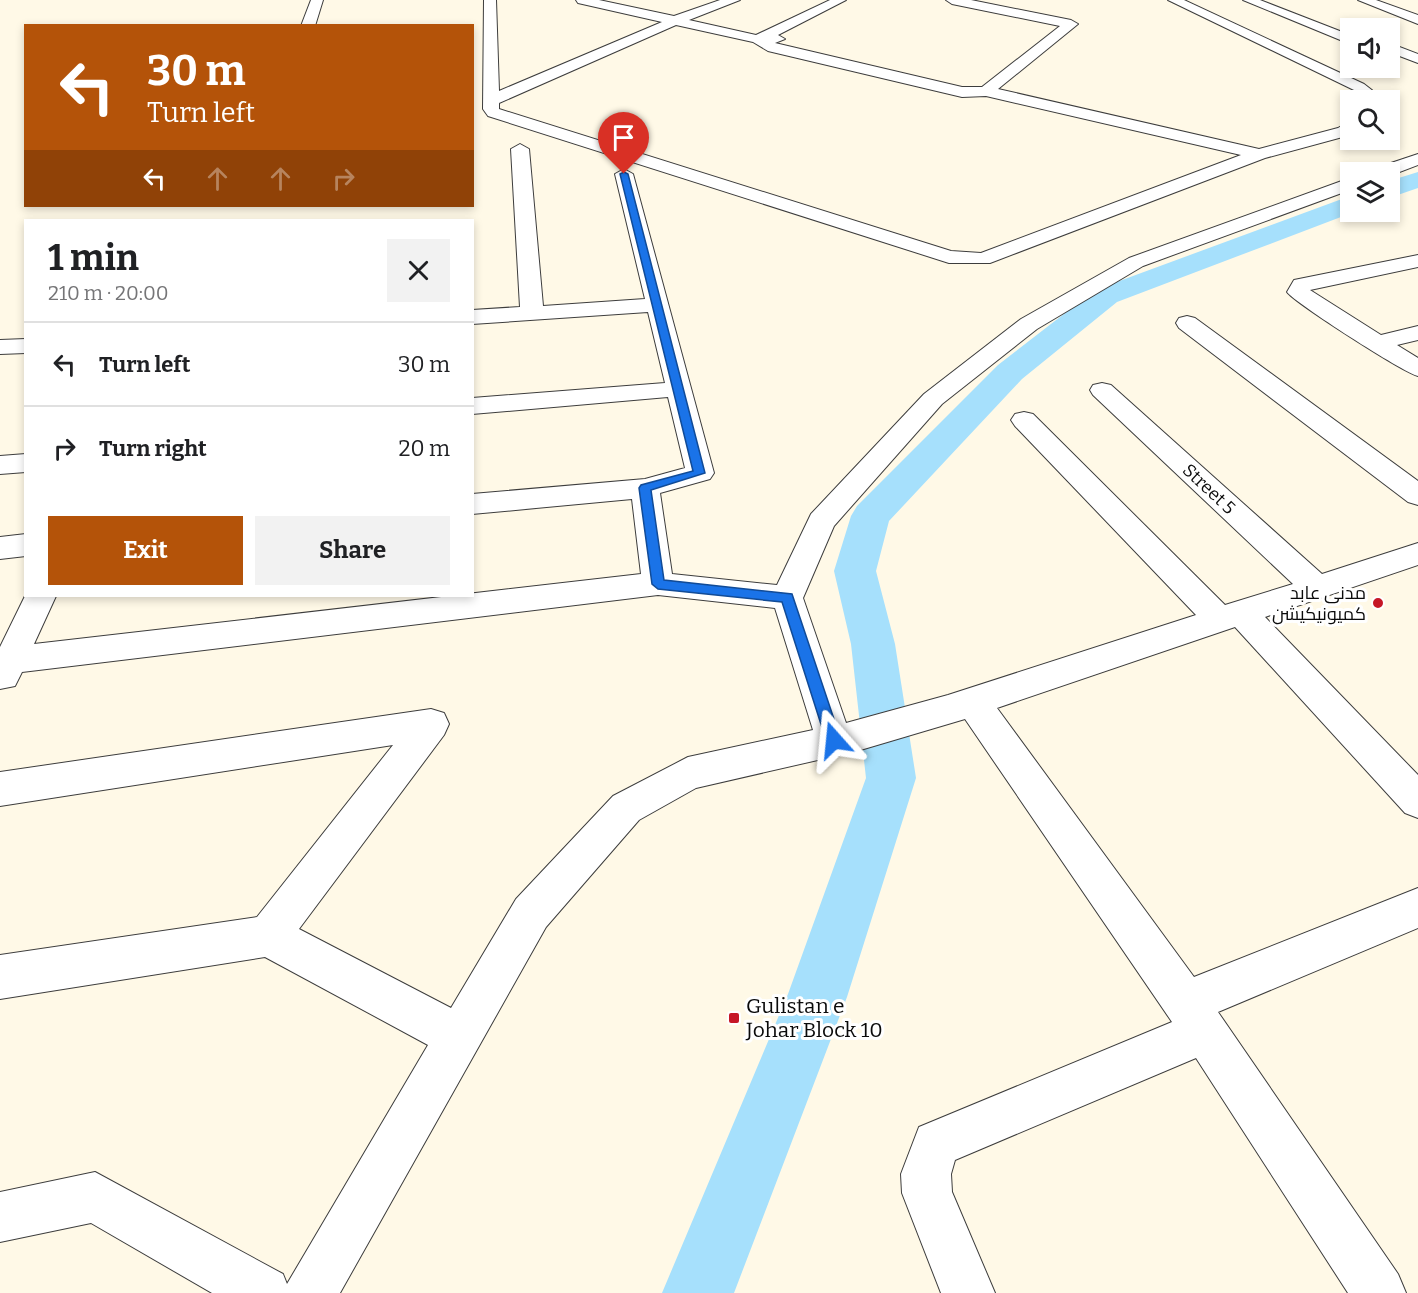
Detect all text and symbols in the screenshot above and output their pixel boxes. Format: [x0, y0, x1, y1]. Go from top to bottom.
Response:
map controls [1340, 18, 1400, 222]
button: sound [1340, 18, 1400, 78]
text: 30 m [147, 46, 246, 96]
icon: left [48, 48, 126, 126]
button: search [1340, 90, 1400, 150]
text: Turn left [147, 97, 255, 129]
pin [598, 112, 649, 174]
icon: arrive [607, 121, 640, 154]
icon: left [138, 162, 171, 195]
icon: ahead [201, 162, 234, 195]
icon: ahead [264, 162, 297, 195]
icon: right [327, 162, 360, 195]
button: layers [1340, 162, 1400, 222]
text: 1 min [48, 236, 139, 280]
button: close [387, 239, 450, 302]
text: 210 m · 20:00 [48, 281, 169, 305]
icon: left [48, 348, 81, 381]
text: Turn left [99, 351, 191, 378]
text: 30 m [398, 351, 450, 378]
icon: right [48, 432, 81, 465]
text: Turn right [99, 435, 207, 462]
text: 20 m [399, 435, 450, 462]
street label: Street 5 [1178, 459, 1240, 519]
button: Exit [48, 516, 243, 585]
button: Share [255, 516, 450, 585]
place label: مدنی عابد کمیونیکیشن [1272, 582, 1366, 625]
marker: مدنی عابد کمیونیکیشن [1371, 596, 1385, 610]
position arrow [802, 708, 866, 772]
place label: Gulistan e Johar Block 10 [745, 993, 883, 1043]
marker: Gulistan e Johar Block 10 [727, 1011, 741, 1025]

